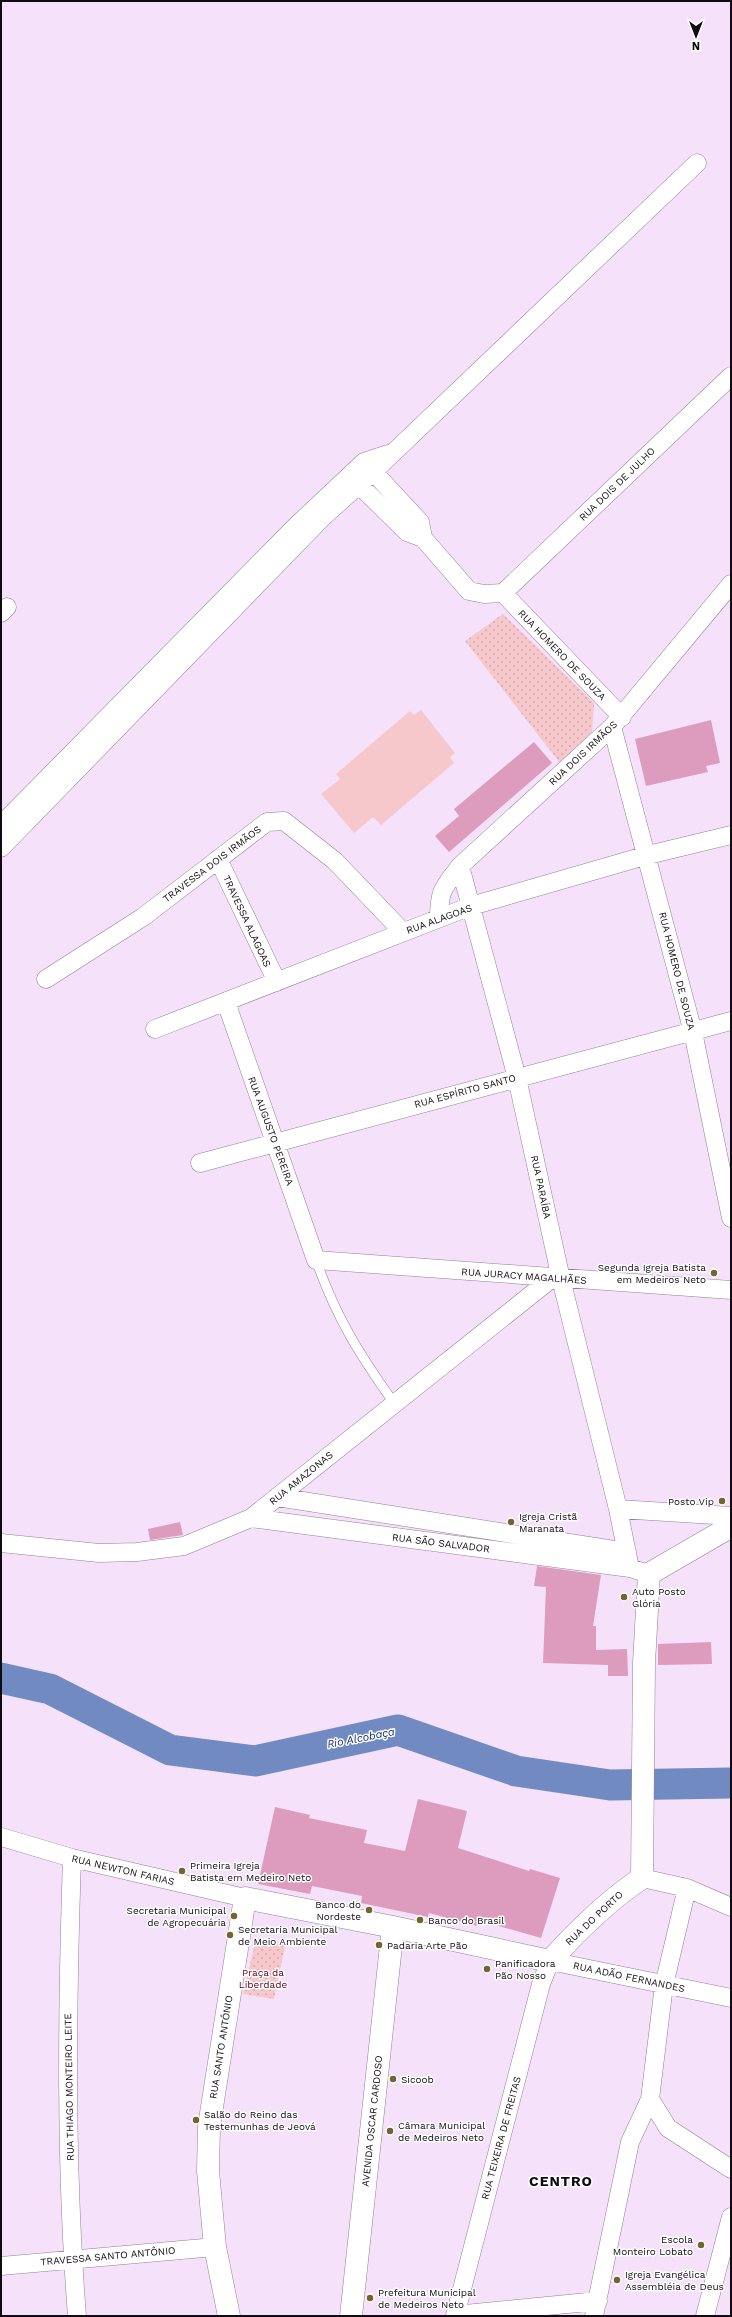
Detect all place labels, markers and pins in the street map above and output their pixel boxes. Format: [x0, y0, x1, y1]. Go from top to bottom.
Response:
place label: Segunda Igreja Batista em Medeiros Neto [598, 1262, 706, 1285]
marker: Segunda Igreja Batista em Medeiros Neto [709, 1268, 719, 1278]
place label: Posto Vip [668, 1496, 714, 1507]
marker: Posto Vip [717, 1496, 727, 1506]
place label: Igreja Cristã Maranata [519, 1511, 577, 1534]
marker: Igreja Cristã Maranata [506, 1517, 516, 1527]
place label: Auto Posto Glória [632, 1586, 686, 1609]
marker: Auto Posto Glória [619, 1592, 629, 1602]
place label: Primeira Igreja Batista em Medeiro Neto [190, 1860, 311, 1883]
marker: Primeira Igreja Batista em Medeiro Neto [177, 1866, 187, 1876]
place label: Banco do Nordeste [315, 1899, 361, 1922]
place label: Secretaria Municipal de Agropecuária [127, 1905, 226, 1928]
marker: Banco do Nordeste [364, 1905, 374, 1915]
marker: Secretaria Municipal de Agropecuária [229, 1911, 239, 1921]
marker: Banco do Brasil [415, 1915, 425, 1925]
place label: Banco do Brasil [428, 1915, 504, 1926]
place label: Secretaria Municipal de Meio Ambiente [238, 1924, 337, 1947]
marker: Secretaria Municipal de Meio Ambiente [225, 1930, 235, 1940]
marker: Padaria Arte Pão [374, 1940, 384, 1950]
place label: Padaria Arte Pão [387, 1940, 467, 1951]
place label: Panificadora Pão Nosso [495, 1958, 556, 1981]
marker: Panificadora Pão Nosso [482, 1964, 492, 1974]
marker: Sicoob [388, 2074, 398, 2084]
place label: Sicoob [401, 2074, 434, 2085]
place label: Salão do Reino das Testemunhas de Jeová [204, 2109, 316, 2132]
marker: Salão do Reino das Testemunhas de Jeová [191, 2115, 201, 2125]
place label: Câmara Municipal de Medeiros Neto [398, 2120, 485, 2143]
marker: Câmara Municipal de Medeiros Neto [385, 2126, 395, 2136]
place label: Escola Monteiro Lobato [613, 2234, 693, 2257]
marker: Escola Monteiro Lobato [696, 2240, 706, 2250]
place label: Igreja Evangélica Assembléia de Deus [625, 2269, 724, 2292]
marker: Igreja Evangélica Assembléia de Deus [612, 2275, 622, 2285]
place label: Prefeitura Municipal de Medeiros Neto [378, 2287, 476, 2310]
marker: Prefeitura Municipal de Medeiros Neto [365, 2293, 375, 2303]

